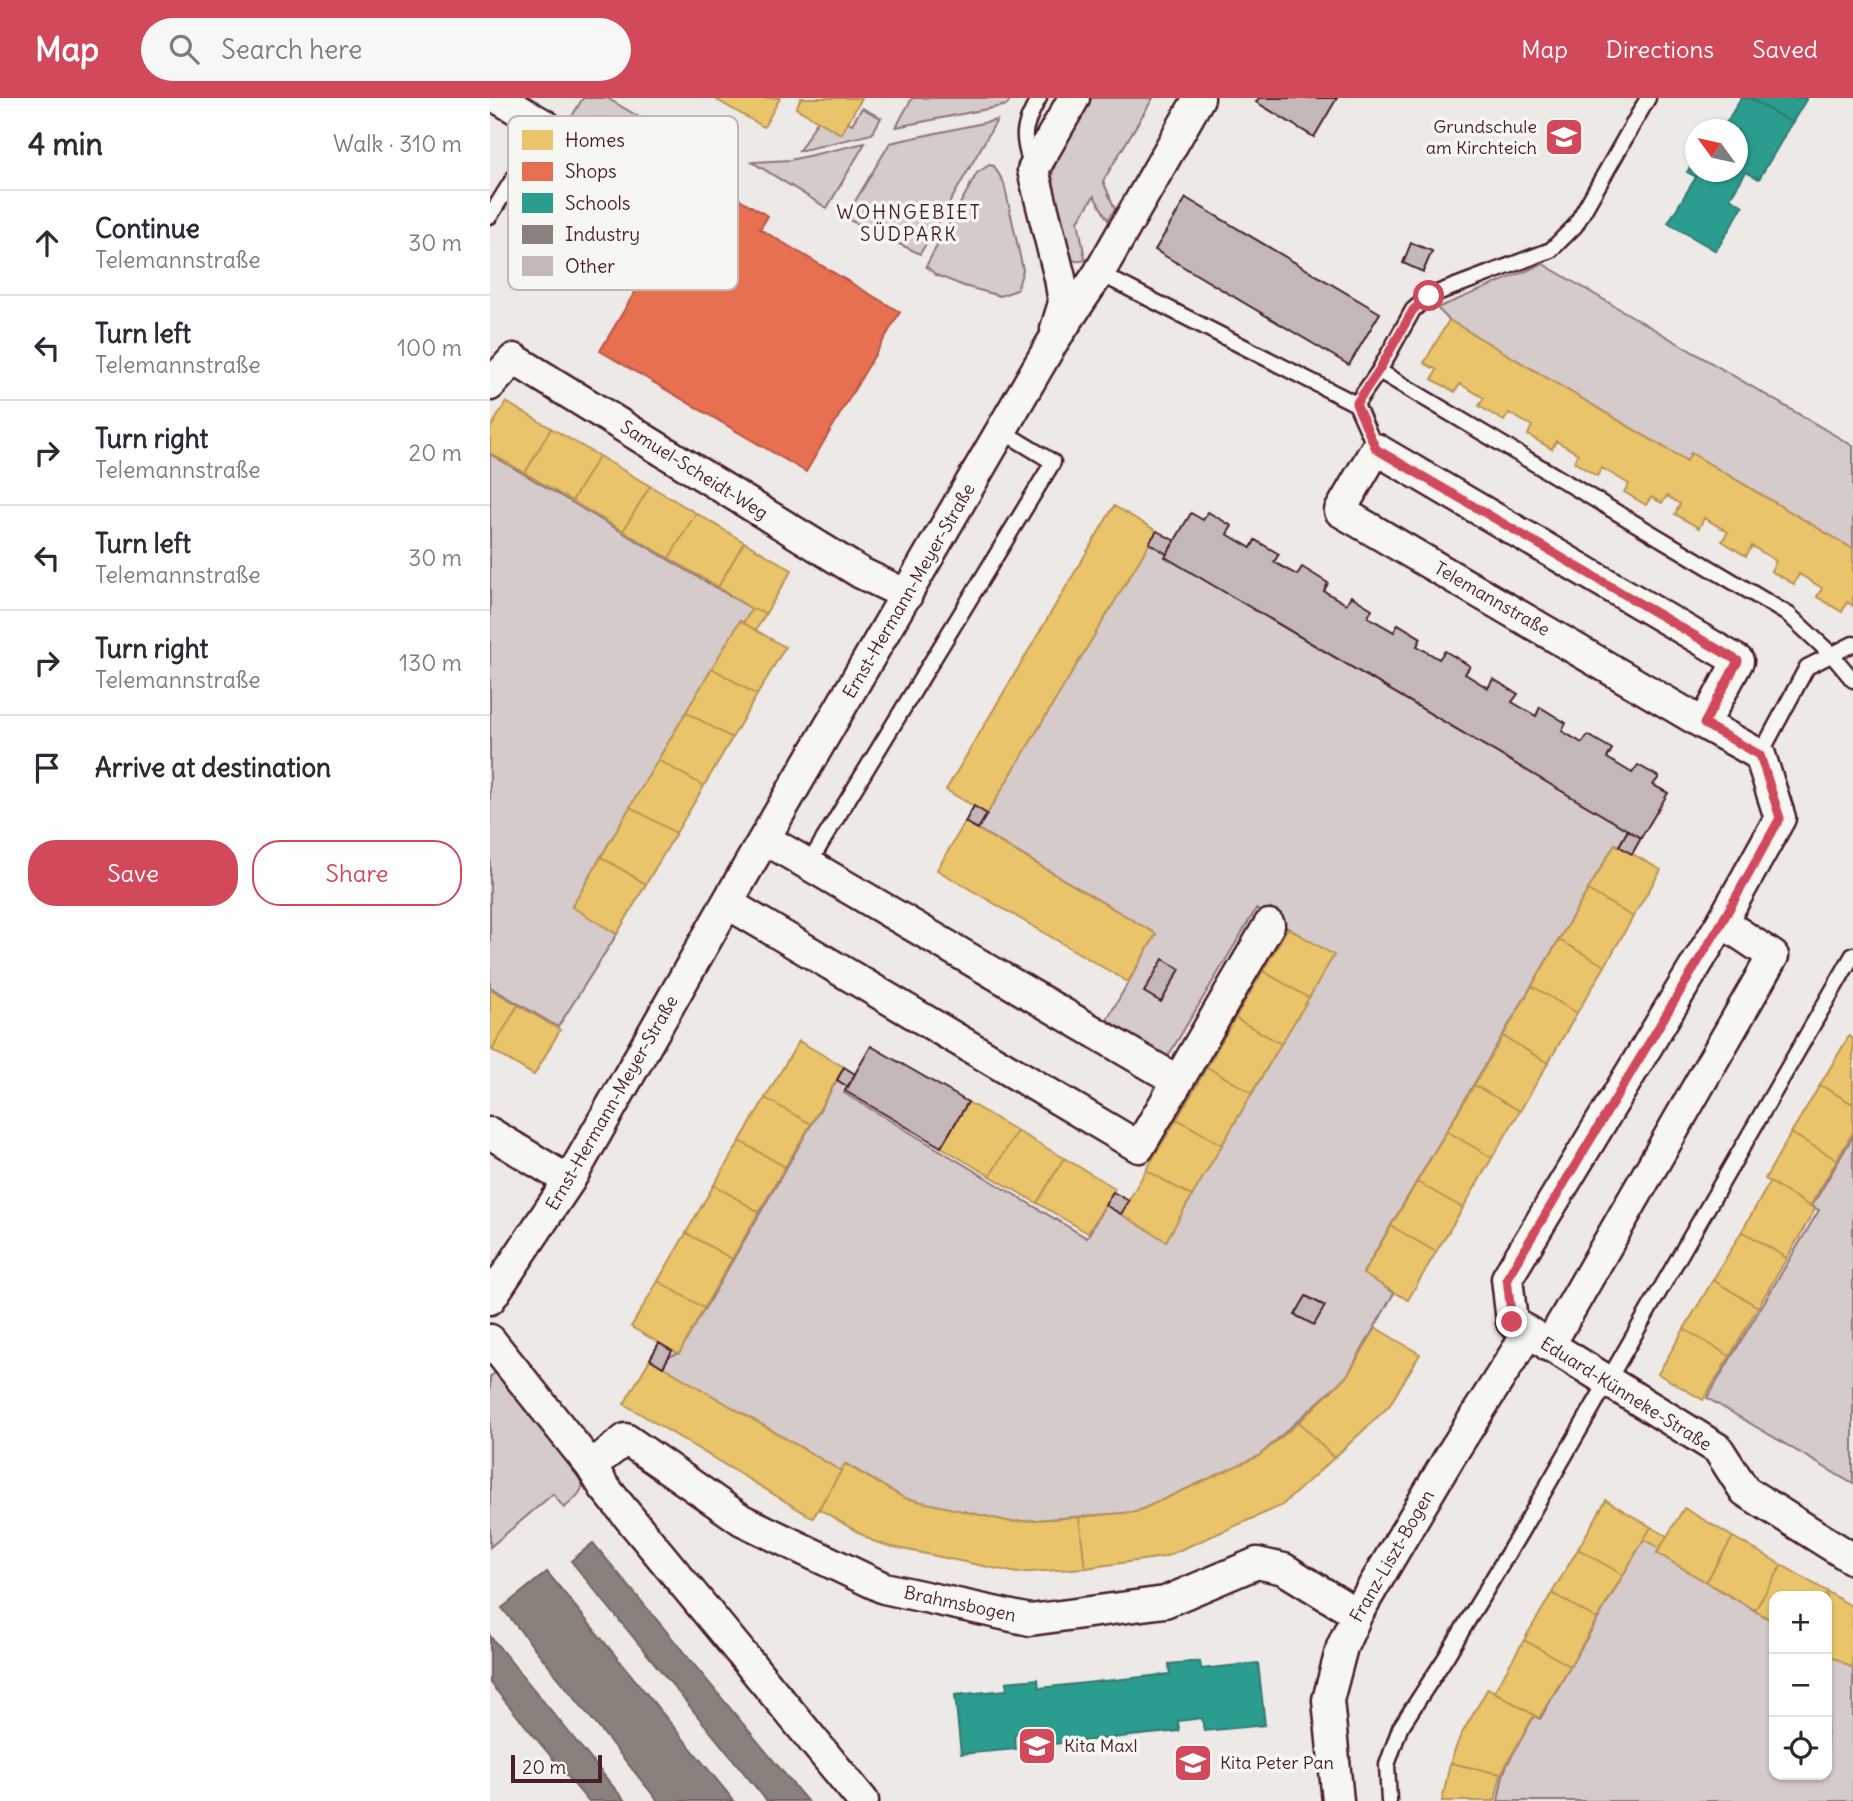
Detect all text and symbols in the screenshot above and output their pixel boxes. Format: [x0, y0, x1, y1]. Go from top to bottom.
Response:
search box [141, 18, 631, 81]
text: Map [35, 28, 99, 70]
icon: search [165, 30, 203, 68]
text: Search here [221, 33, 362, 66]
text: Map [1521, 34, 1568, 64]
text: Directions [1606, 34, 1714, 64]
text: Saved [1752, 34, 1818, 64]
place label: Grundschule am Kirchteich [1426, 115, 1537, 159]
legend [508, 116, 738, 290]
school or university icon: Grundschule am Kirchteich [1543, 116, 1585, 158]
north arrow [1685, 119, 1748, 182]
text: 4 min [28, 125, 103, 163]
text: Homes [565, 128, 625, 152]
text: Walk · 310 m [333, 129, 462, 158]
text: Shops [565, 159, 617, 183]
text: Schools [565, 191, 630, 215]
district label: WOHNGEBIET SÜDPARK [836, 200, 982, 246]
text: Continue [95, 212, 200, 245]
text: Industry [565, 222, 640, 246]
icon: ahead [28, 224, 66, 262]
text: 30 m [408, 228, 462, 257]
text: Telemannstraße [95, 245, 261, 274]
text: Other [565, 254, 615, 278]
route start [1413, 280, 1444, 311]
text: Turn left [95, 317, 191, 350]
icon: left [28, 329, 66, 367]
text: 100 m [397, 333, 462, 362]
text: Telemannstraße [95, 350, 261, 379]
street label: Samuel-Scheidt-Weg [616, 415, 772, 524]
text: Turn right [95, 422, 208, 455]
icon: right [28, 434, 66, 472]
text: 20 m [409, 438, 462, 467]
text: Telemannstraße [95, 455, 261, 484]
street label: Ernst-Hermann-Meyer-Straße [838, 479, 980, 702]
text: Turn left [95, 527, 191, 560]
icon: left [28, 539, 66, 577]
text: 30 m [408, 543, 462, 572]
street label: Telemannstraße [1430, 556, 1554, 641]
text: Telemannstraße [95, 560, 261, 589]
text: Turn right [95, 632, 208, 665]
icon: right [28, 644, 66, 682]
text: 130 m [399, 648, 462, 677]
text: Telemannstraße [95, 665, 261, 694]
icon: arrive [28, 749, 66, 787]
text: Arrive at destination [95, 751, 331, 784]
button: Save [28, 840, 238, 906]
button: Share [252, 840, 462, 906]
street label: Ernst-Hermann-Meyer-Straße [541, 991, 683, 1214]
route end [1496, 1306, 1527, 1337]
street label: Eduard-Künneke-Straße [1536, 1332, 1716, 1456]
street label: Franz-Liszt-Bogen [1344, 1486, 1439, 1626]
street label: Brahmsbogen [902, 1580, 1018, 1627]
map controls [1769, 1591, 1832, 1780]
button: + [1769, 1591, 1832, 1654]
button: − [1769, 1654, 1832, 1717]
button: locate [1769, 1717, 1832, 1780]
school or university icon: Kita Maxl [1016, 1725, 1058, 1767]
place label: Kita Maxl [1064, 1734, 1137, 1757]
school or university icon: Kita Peter Pan [1172, 1742, 1214, 1784]
place label: Kita Peter Pan [1220, 1751, 1334, 1774]
scale bar [511, 1752, 602, 1784]
text: 20 m [522, 1755, 566, 1779]

